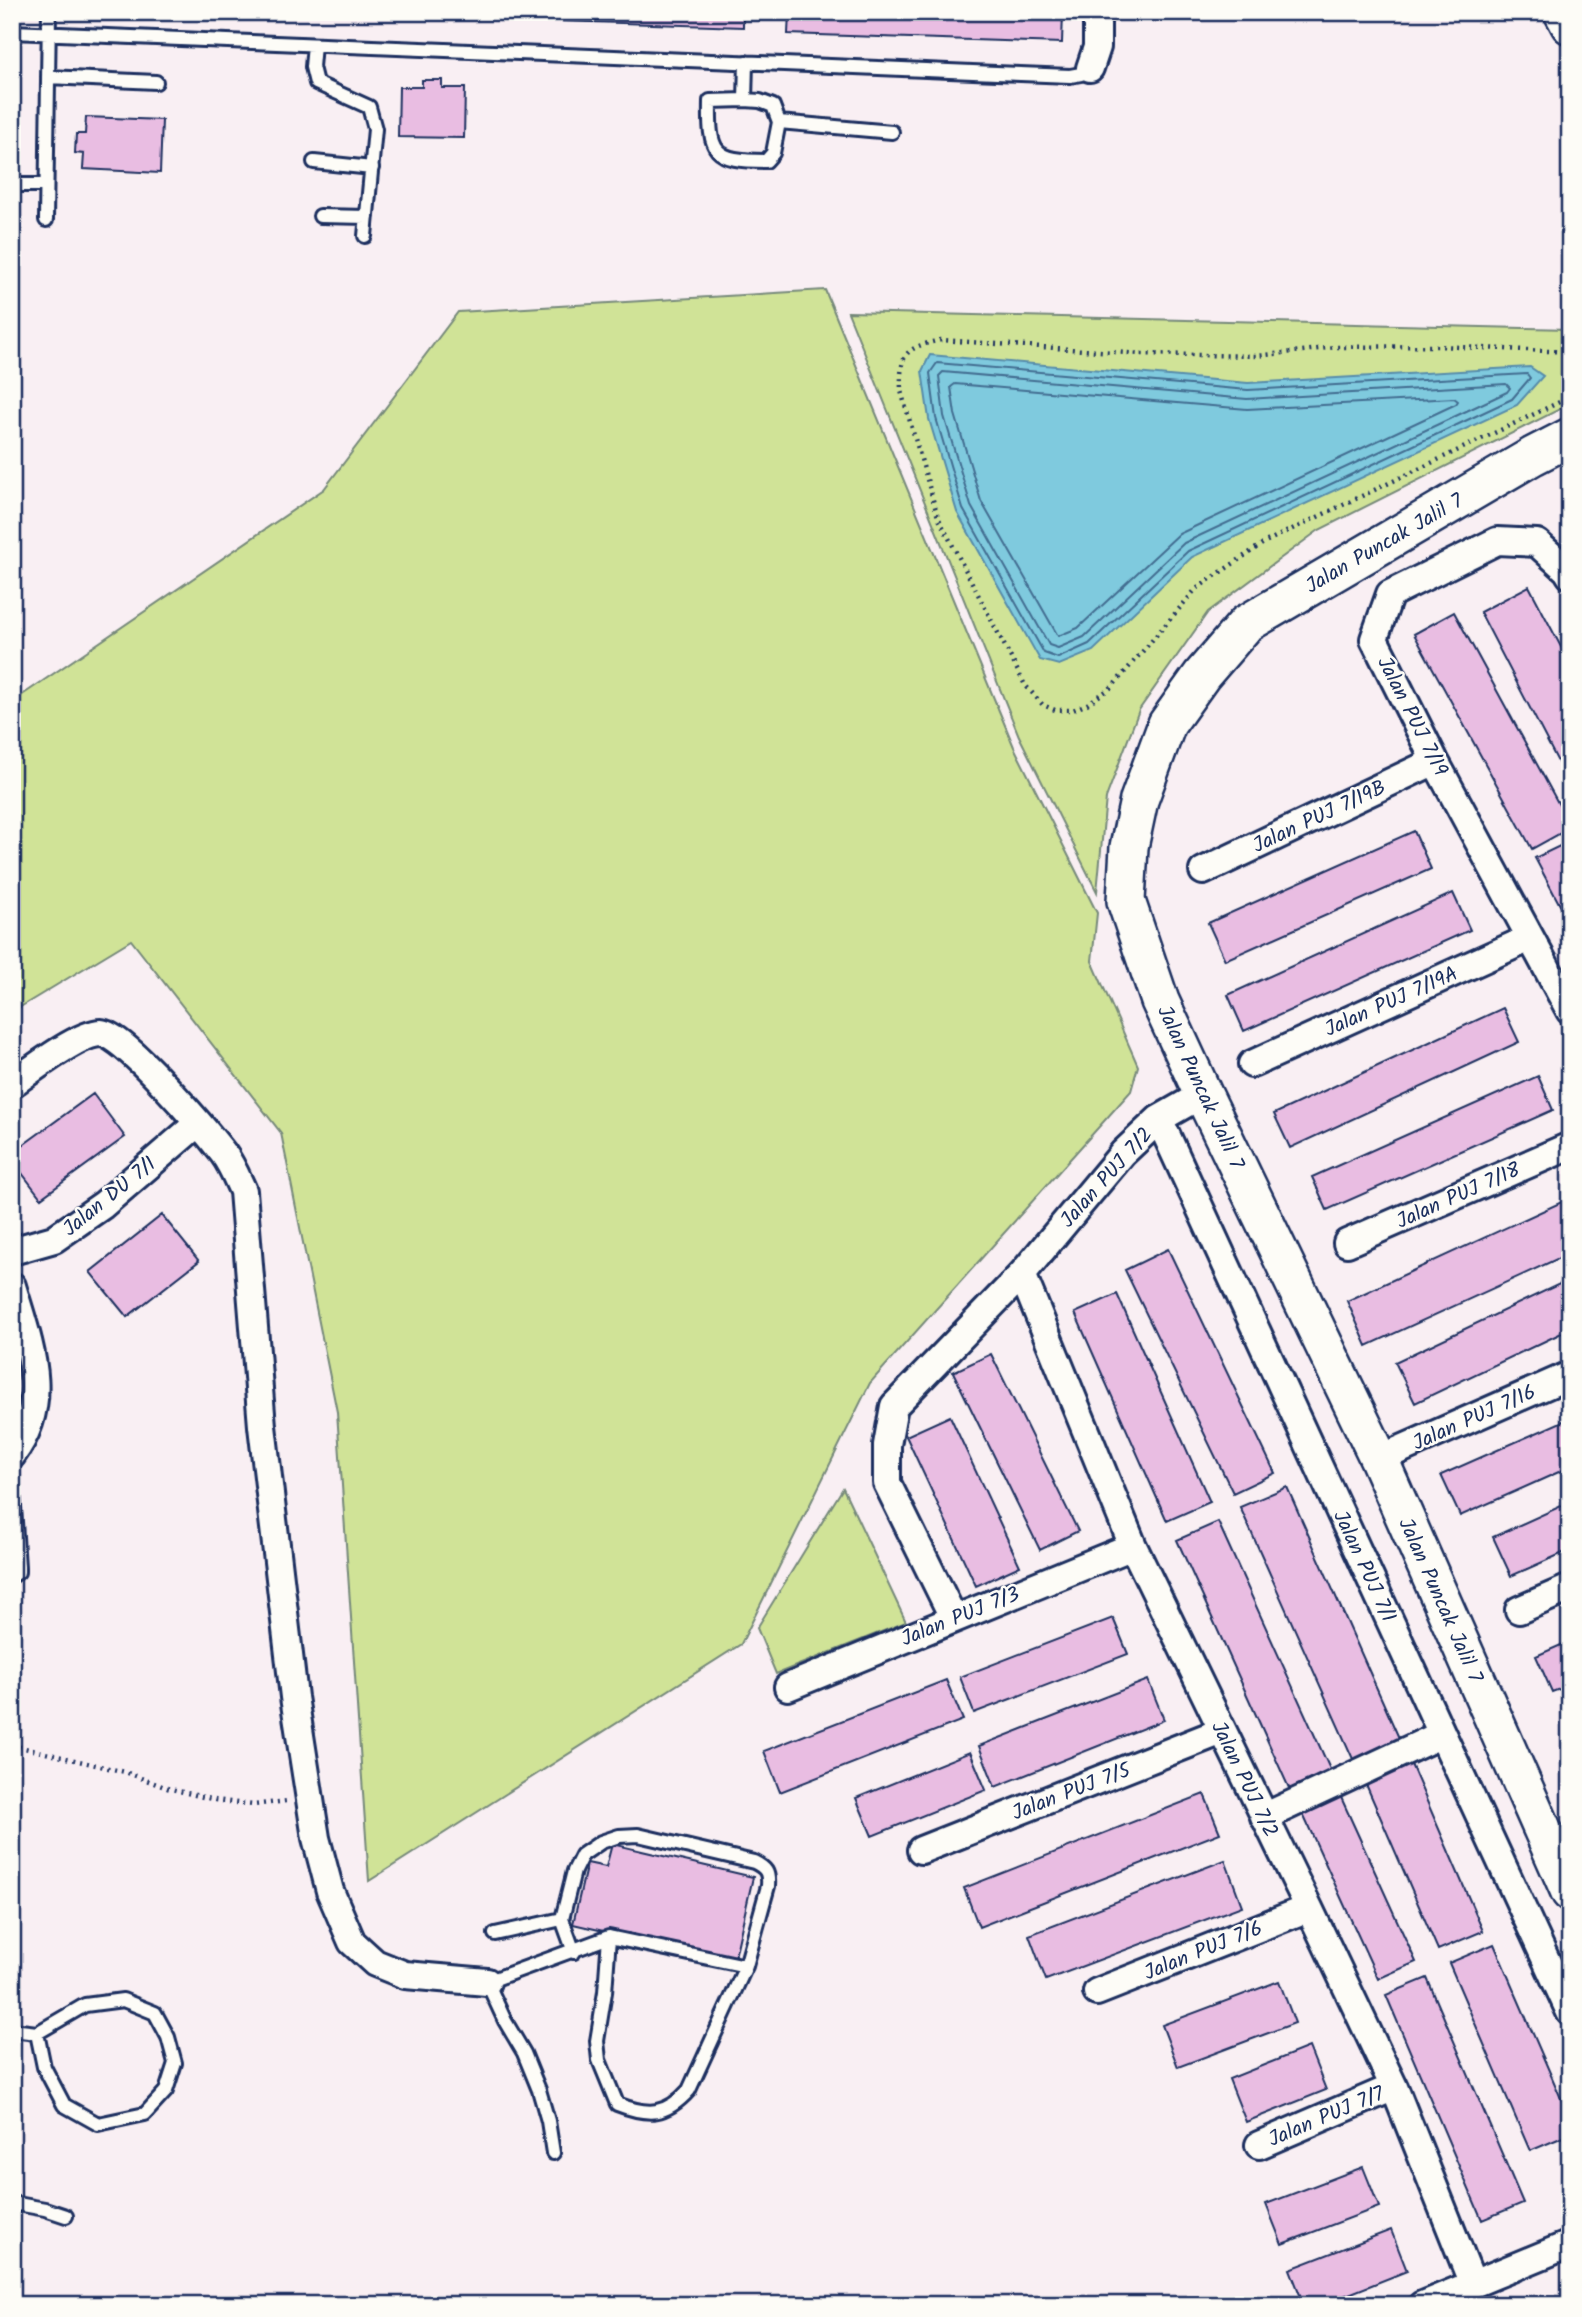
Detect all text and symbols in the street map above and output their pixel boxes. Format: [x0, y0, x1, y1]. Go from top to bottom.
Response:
street label: Jalan Puncak Jalil 7 [1300, 485, 1471, 603]
street label: Jalan PUJ 7/19 [1367, 651, 1456, 782]
street label: Jalan PUJ 7/19B [1247, 772, 1392, 863]
street label: Jalan PUJ 7/19A [1319, 958, 1464, 1047]
street label: Jalan Puncak Jalil 7 [1147, 1000, 1253, 1176]
street label: Jalan PUJ 7/2 [1053, 1120, 1161, 1236]
street label: Jalan DU 7/1 [56, 1149, 164, 1245]
street label: Jalan PUJ 7/18 [1391, 1154, 1526, 1238]
street label: Jalan PUJ 7/16 [1408, 1376, 1542, 1460]
street label: Jalan PUJ 7/1 [1323, 1505, 1404, 1628]
street label: Jalan Puncak Jalil 7 [1388, 1513, 1491, 1690]
street label: Jalan PUJ 7/3 [896, 1579, 1025, 1656]
street label: Jalan PUJ 7/2 [1201, 1716, 1286, 1843]
street label: Jalan PUJ 7/5 [1007, 1754, 1137, 1830]
street label: Jalan PUJ 7/6 [1139, 1913, 1268, 1990]
street label: Jalan PUJ 7/7 [1263, 2078, 1391, 2157]

